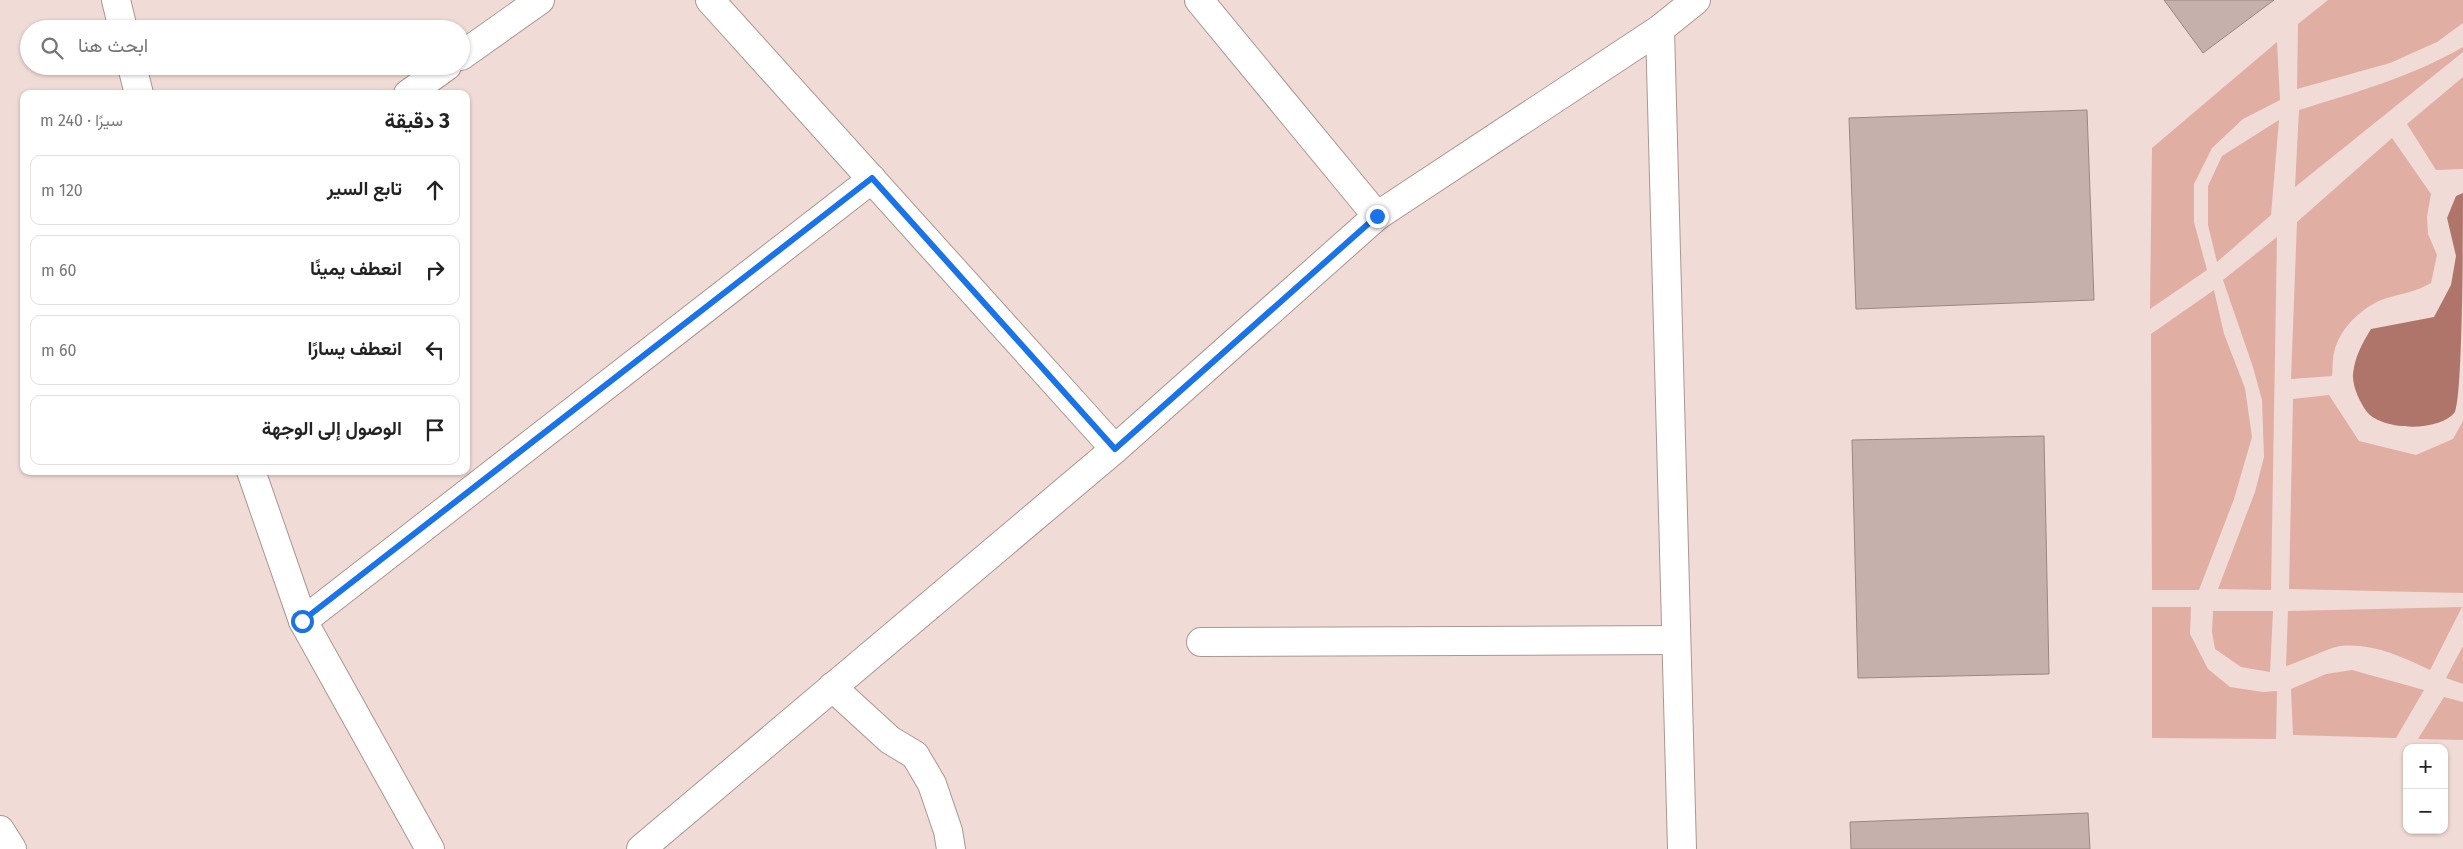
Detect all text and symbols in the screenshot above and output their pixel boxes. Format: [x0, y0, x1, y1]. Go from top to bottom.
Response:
search box [20, 20, 470, 75]
icon: search [38, 34, 66, 62]
text: ابحث هنا [78, 34, 148, 57]
text: 3 دقيقة [385, 108, 450, 134]
text: سيرًا · 240 m [40, 111, 123, 130]
icon: ahead [421, 176, 449, 204]
text: تابع السير [327, 177, 402, 200]
text: 120 m [41, 181, 83, 200]
route end [1366, 205, 1389, 228]
icon: right [421, 256, 449, 284]
text: انعطف يمينًا [310, 257, 402, 280]
text: 60 m [41, 261, 76, 280]
icon: left [421, 336, 449, 364]
text: انعطف يسارًا [308, 337, 402, 360]
text: 60 m [41, 341, 76, 360]
icon: arrive [421, 416, 449, 444]
text: الوصول إلى الوجهة [262, 417, 402, 440]
route start [291, 610, 314, 633]
map controls [2403, 744, 2448, 834]
button: + [2403, 744, 2448, 789]
button: − [2403, 789, 2448, 834]

